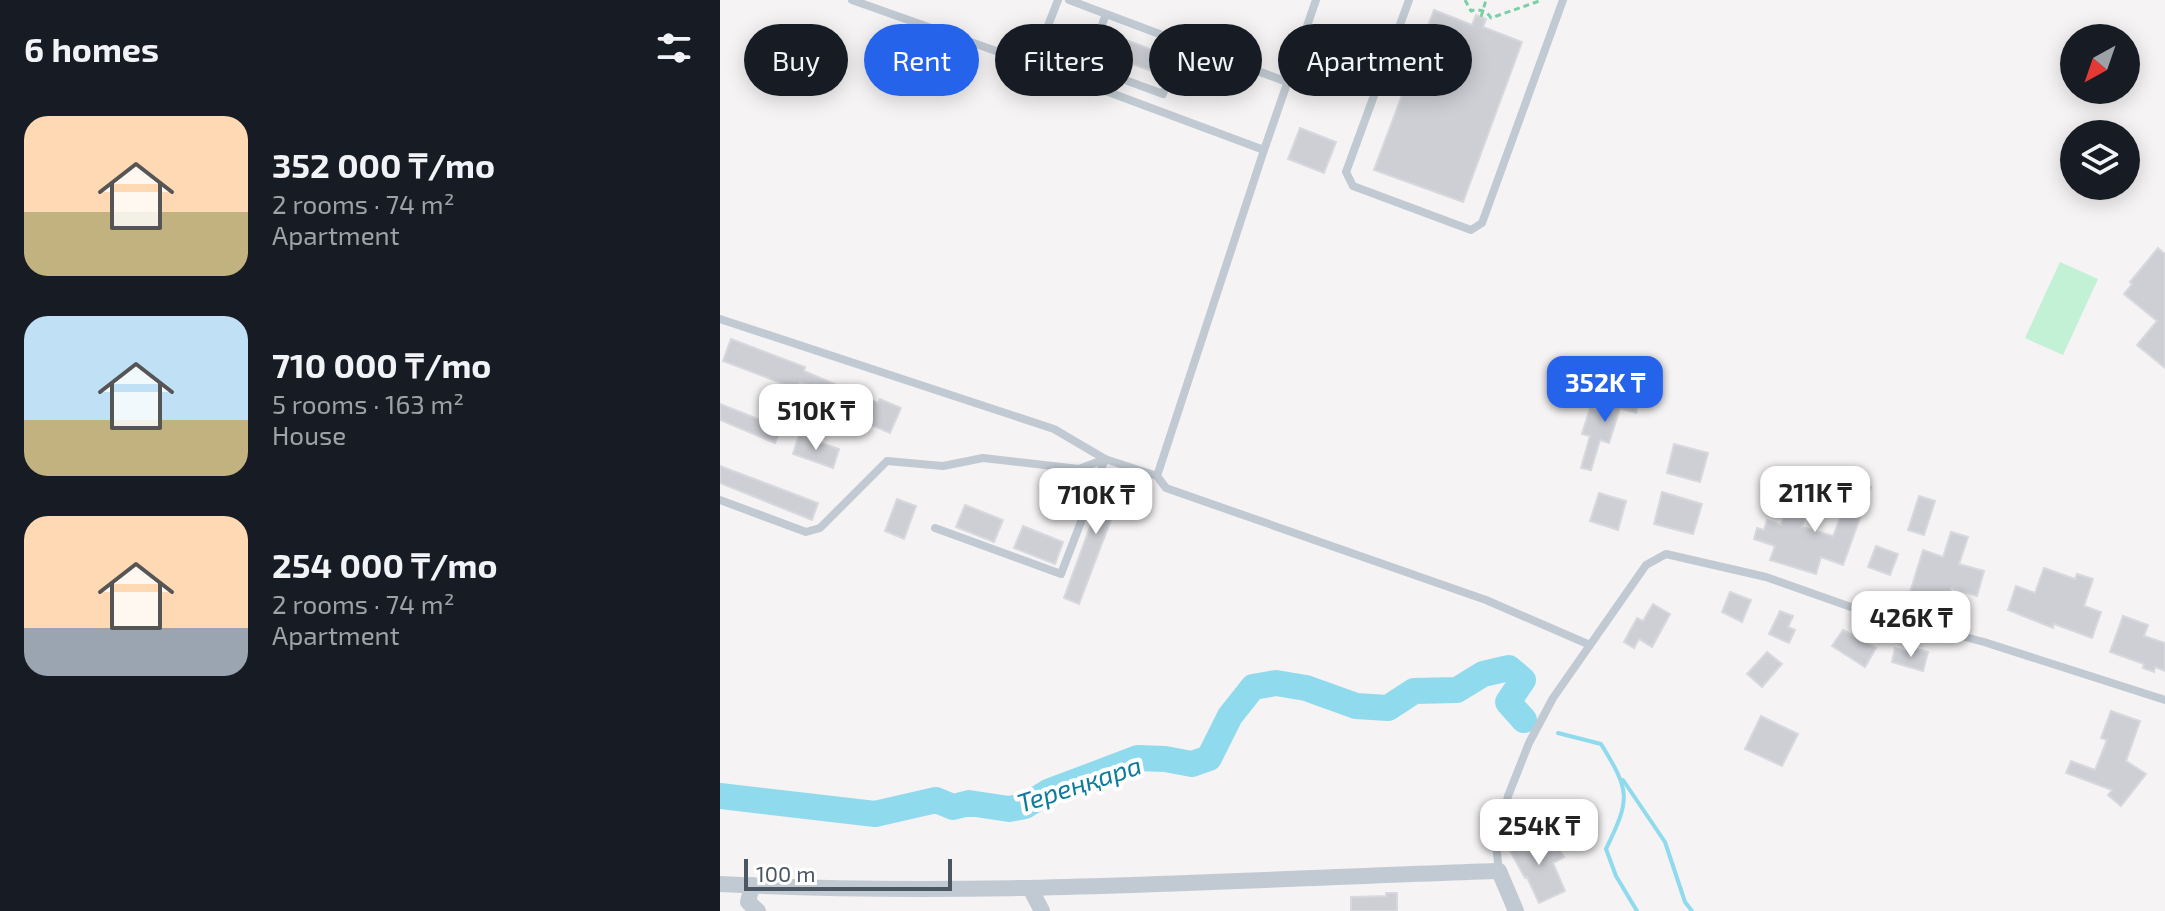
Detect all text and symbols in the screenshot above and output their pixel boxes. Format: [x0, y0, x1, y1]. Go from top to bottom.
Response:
chip: Buy [744, 24, 848, 96]
chip: Rent [864, 24, 979, 96]
chip: Filters [995, 24, 1133, 96]
chip: New [1149, 24, 1262, 96]
chip: Apartment [1278, 24, 1472, 96]
north arrow [2060, 24, 2140, 104]
map controls [2060, 24, 2140, 200]
icon: filters [652, 26, 696, 70]
text: 6 homes [24, 28, 159, 69]
button: layers [2060, 120, 2140, 200]
text: 352 000 ₸/mo [272, 144, 495, 185]
icon: home [88, 148, 184, 244]
text: 2 rooms · 74 m² [272, 188, 454, 219]
text: Apartment [272, 219, 400, 250]
text: 710 000 ₸/mo [272, 344, 491, 385]
icon: home [88, 348, 184, 444]
pin: 352K ₸ [1540, 356, 1670, 424]
text: 352K ₸ [1565, 366, 1645, 397]
pin: 510K ₸ [751, 384, 881, 452]
text: 5 rooms · 163 m² [272, 388, 464, 419]
text: 510K ₸ [777, 394, 855, 425]
text: House [272, 419, 346, 450]
pin: 211K ₸ [1750, 466, 1880, 534]
pin: 710K ₸ [1031, 468, 1161, 536]
text: 211K ₸ [1778, 476, 1852, 507]
text: 710K ₸ [1057, 478, 1135, 509]
text: 254 000 ₸/mo [272, 544, 498, 585]
icon: home [88, 548, 184, 644]
text: 2 rooms · 74 m² [272, 588, 454, 619]
pin: 426K ₸ [1846, 591, 1976, 659]
text: 426K ₸ [1869, 601, 1953, 632]
text: Apartment [272, 619, 400, 650]
water label: Тереңқара [1013, 748, 1145, 818]
pin: 254K ₸ [1474, 799, 1604, 867]
text: 254K ₸ [1498, 809, 1580, 840]
scale bar [744, 855, 952, 891]
text: 100 m [756, 860, 815, 886]

